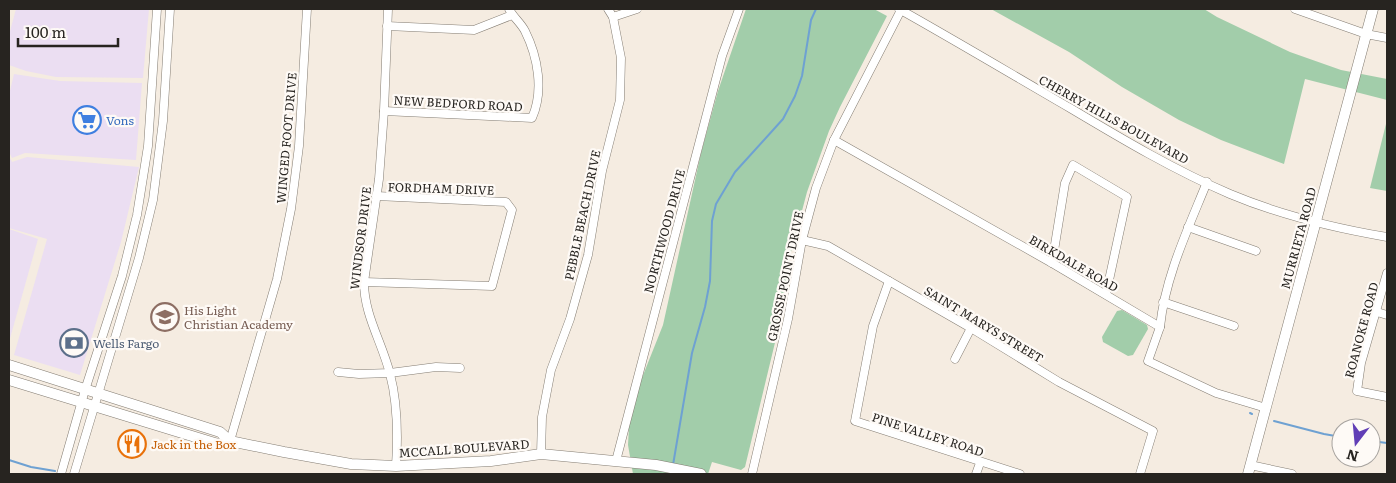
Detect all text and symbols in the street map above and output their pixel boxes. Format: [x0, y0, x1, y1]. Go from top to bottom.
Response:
scale bar [18, 15, 118, 47]
text: 100 m [25, 20, 66, 43]
street label: CHERRY HILLS BOULEVARD [1036, 70, 1192, 168]
street label: WINGED FOOT DRIVE [271, 71, 301, 204]
street label: NEW BEDFORD ROAD [393, 91, 523, 115]
supermarket icon: Vons [72, 105, 102, 135]
place label: Vons [106, 111, 134, 129]
street label: PEBBLE BEACH DRIVE [559, 148, 605, 282]
street label: NORTHWOOD DRIVE [639, 167, 689, 295]
street label: FORDHAM DRIVE [387, 177, 495, 199]
street label: WINDSOR DRIVE [345, 185, 375, 291]
street label: MURRIETA ROAD [1276, 185, 1320, 291]
street label: GROSSE POINT DRIVE [762, 209, 808, 343]
street label: BIRKDALE ROAD [1026, 230, 1122, 296]
street label: ROANOKE ROAD [1340, 280, 1382, 380]
street label: SAINT MARYS STREET [921, 281, 1047, 367]
place label: His Light Christian Academy [184, 301, 293, 333]
school or university icon: His Light Christian Academy [150, 302, 180, 332]
bank icon: Wells Fargo [59, 328, 89, 358]
place label: Wells Fargo [93, 334, 159, 352]
street label: PINE VALLEY ROAD [870, 407, 986, 461]
north arrow [1331, 418, 1381, 468]
restaurant icon: Jack in the Box [117, 429, 147, 459]
street label: MCCALL BOULEVARD [398, 434, 530, 462]
place label: Jack in the Box [151, 435, 237, 453]
text: N [1343, 445, 1361, 468]

